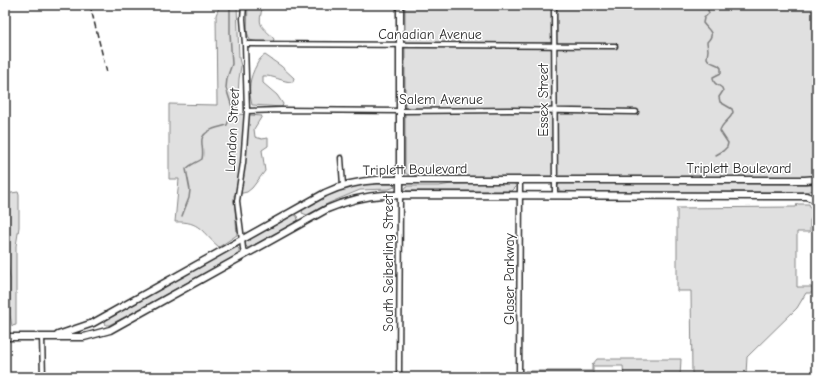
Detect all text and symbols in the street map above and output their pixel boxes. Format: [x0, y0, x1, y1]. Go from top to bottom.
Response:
street label: Canadian Avenue [378, 26, 482, 43]
street label: Essex Street [535, 62, 552, 137]
street label: Landon Street [222, 87, 243, 172]
street label: Salem Avenue [399, 91, 483, 108]
street label: Triplett Boulevard [362, 160, 468, 179]
street label: Triplett Boulevard [687, 160, 791, 177]
street label: South Seiberling Street [380, 193, 397, 332]
street label: Glaser Parkway [501, 232, 518, 325]

